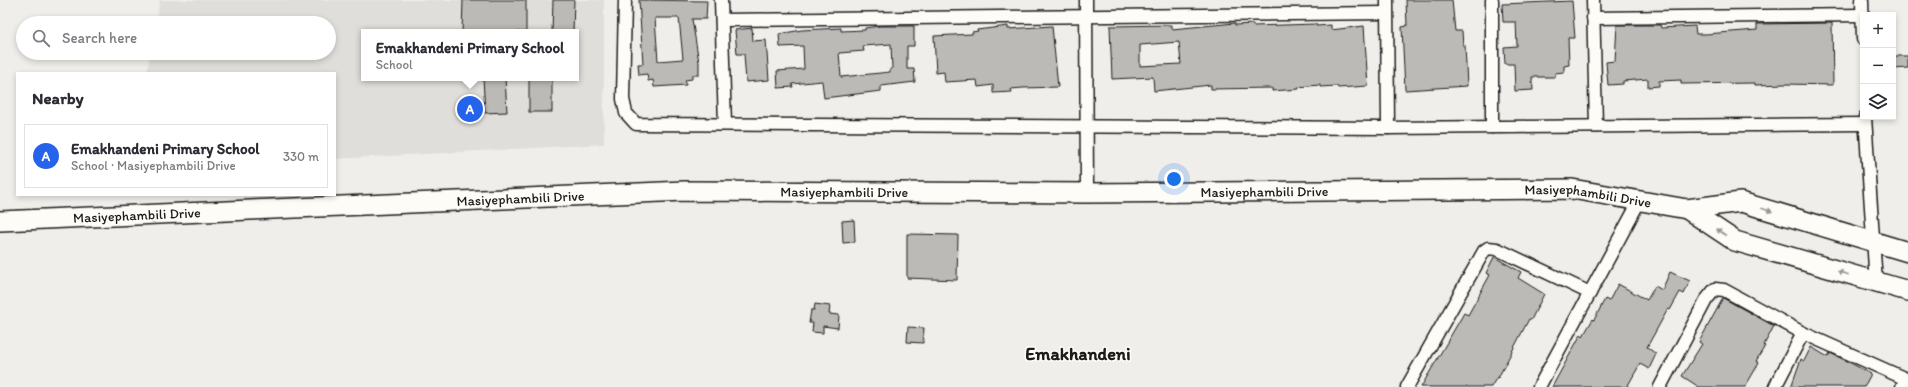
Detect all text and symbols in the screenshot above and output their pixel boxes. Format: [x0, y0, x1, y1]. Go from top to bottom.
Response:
map controls [1860, 12, 1896, 120]
button: + [1860, 12, 1896, 48]
search box [16, 16, 336, 60]
icon: search [30, 27, 52, 49]
text: Search here [62, 29, 137, 47]
popup [361, 29, 579, 81]
text: Emakhandeni Primary School [376, 39, 564, 57]
button: − [1860, 48, 1896, 84]
text: School [376, 57, 413, 72]
button: layers [1860, 84, 1896, 120]
text: Nearby [32, 88, 84, 108]
pin: A [457, 94, 483, 124]
text: Emakhandeni Primary School [71, 140, 260, 158]
text: A [42, 149, 50, 164]
text: 330 m [283, 149, 319, 164]
text: School · Masiyephambili Drive [71, 158, 236, 173]
your location [1164, 169, 1184, 189]
street label: Masiyephambili Drive [1524, 180, 1653, 211]
street label: Masiyephambili Drive [780, 183, 909, 201]
street label: Masiyephambili Drive [1200, 183, 1329, 201]
street label: Masiyephambili Drive [456, 187, 585, 209]
street label: Masiyephambili Drive [73, 204, 201, 226]
one-way arrow [1761, 207, 1773, 213]
one-way arrow [1716, 228, 1726, 236]
one-way arrow [1837, 270, 1849, 276]
district label: Emakhandeni [1025, 343, 1131, 365]

